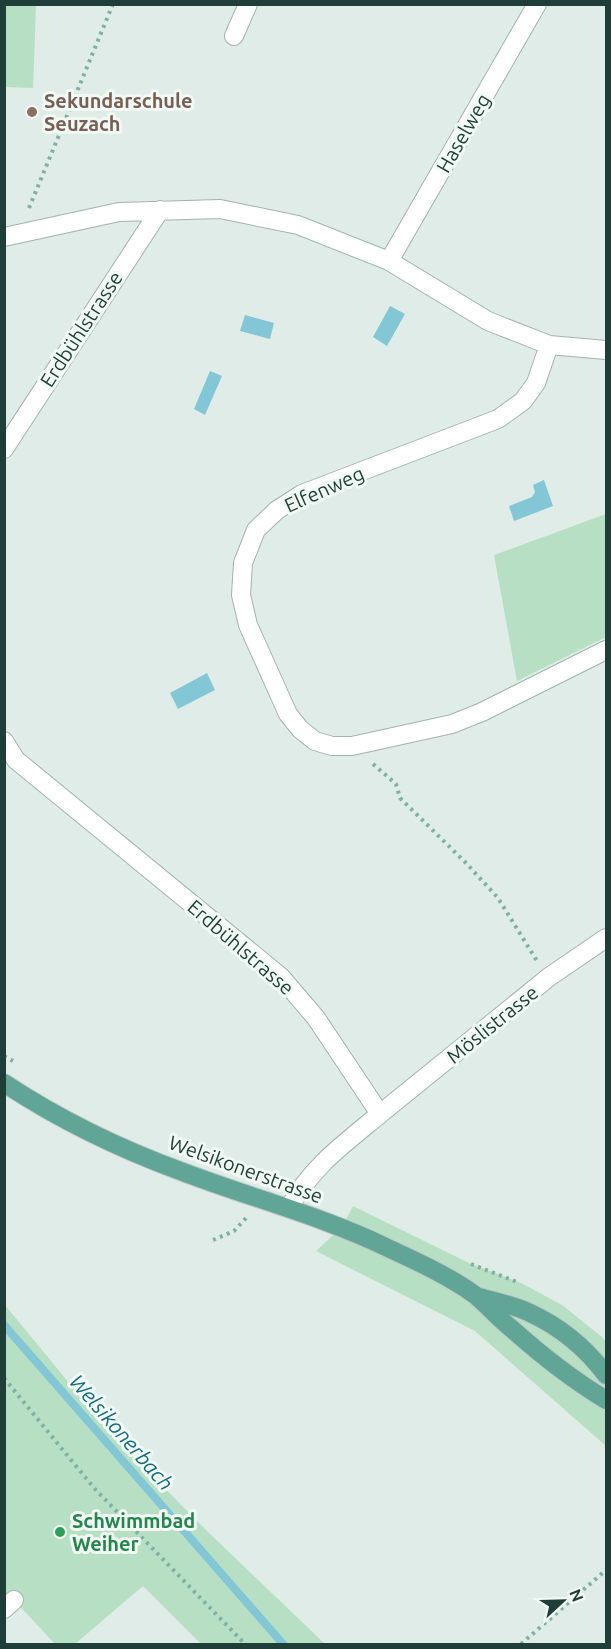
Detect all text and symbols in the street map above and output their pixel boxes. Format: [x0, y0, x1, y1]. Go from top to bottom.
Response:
place label: Sekundarschule Seuzach [44, 89, 193, 135]
street label: Haselweg [431, 89, 495, 177]
marker: Sekundarschule Seuzach [25, 105, 39, 119]
street label: Erdbühlstrasse [35, 267, 127, 391]
street label: Elfenweg [281, 461, 367, 517]
street label: Erdbühlstrasse [183, 895, 299, 999]
street label: Möslistrasse [442, 980, 542, 1068]
street label: Welsikonerstrasse [166, 1130, 326, 1208]
water label: Welsikonerbach [65, 1369, 179, 1495]
place label: Schwimmbad Weiher [72, 1509, 195, 1555]
marker: Schwimmbad Weiher [53, 1525, 67, 1539]
north arrow [533, 1571, 593, 1631]
text: N [566, 1586, 587, 1604]

